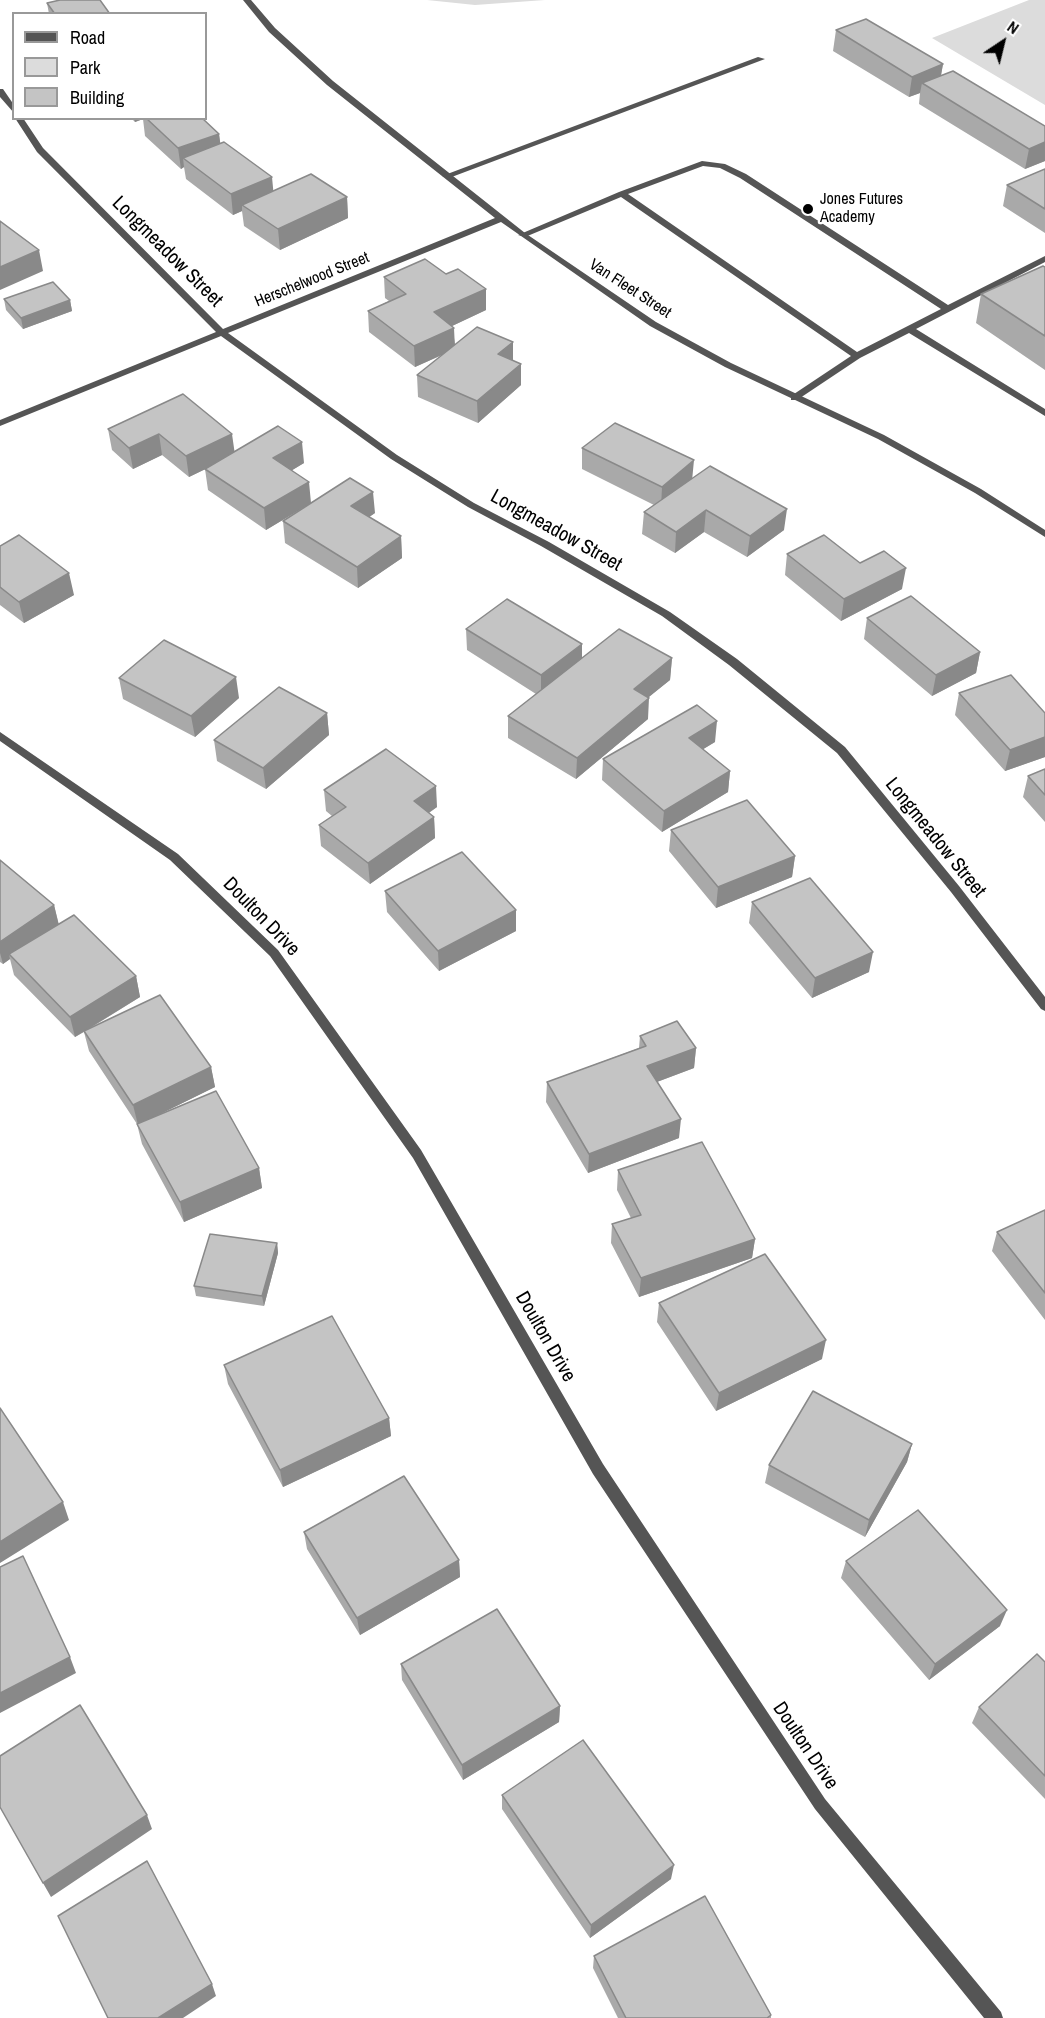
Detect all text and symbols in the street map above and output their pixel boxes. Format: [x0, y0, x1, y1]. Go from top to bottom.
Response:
legend [12, 12, 207, 120]
north arrow [973, 12, 1033, 72]
text: N [1003, 16, 1024, 39]
text: Road [70, 25, 105, 50]
text: Park [70, 55, 100, 80]
text: Building [70, 85, 124, 110]
place label: Jones Futures Academy [820, 190, 903, 228]
street label: Longmeadow Street [107, 192, 227, 312]
marker: Jones Futures Academy [801, 202, 815, 216]
street label: Herschelwood Street [252, 248, 372, 312]
street label: Van Fleet Street [585, 255, 675, 323]
street label: Longmeadow Street [486, 485, 626, 577]
street label: Longmeadow Street [879, 773, 991, 903]
street label: Doulton Drive [218, 873, 304, 961]
street label: Doulton Drive [510, 1288, 580, 1386]
street label: Doulton Drive [767, 1698, 843, 1794]

